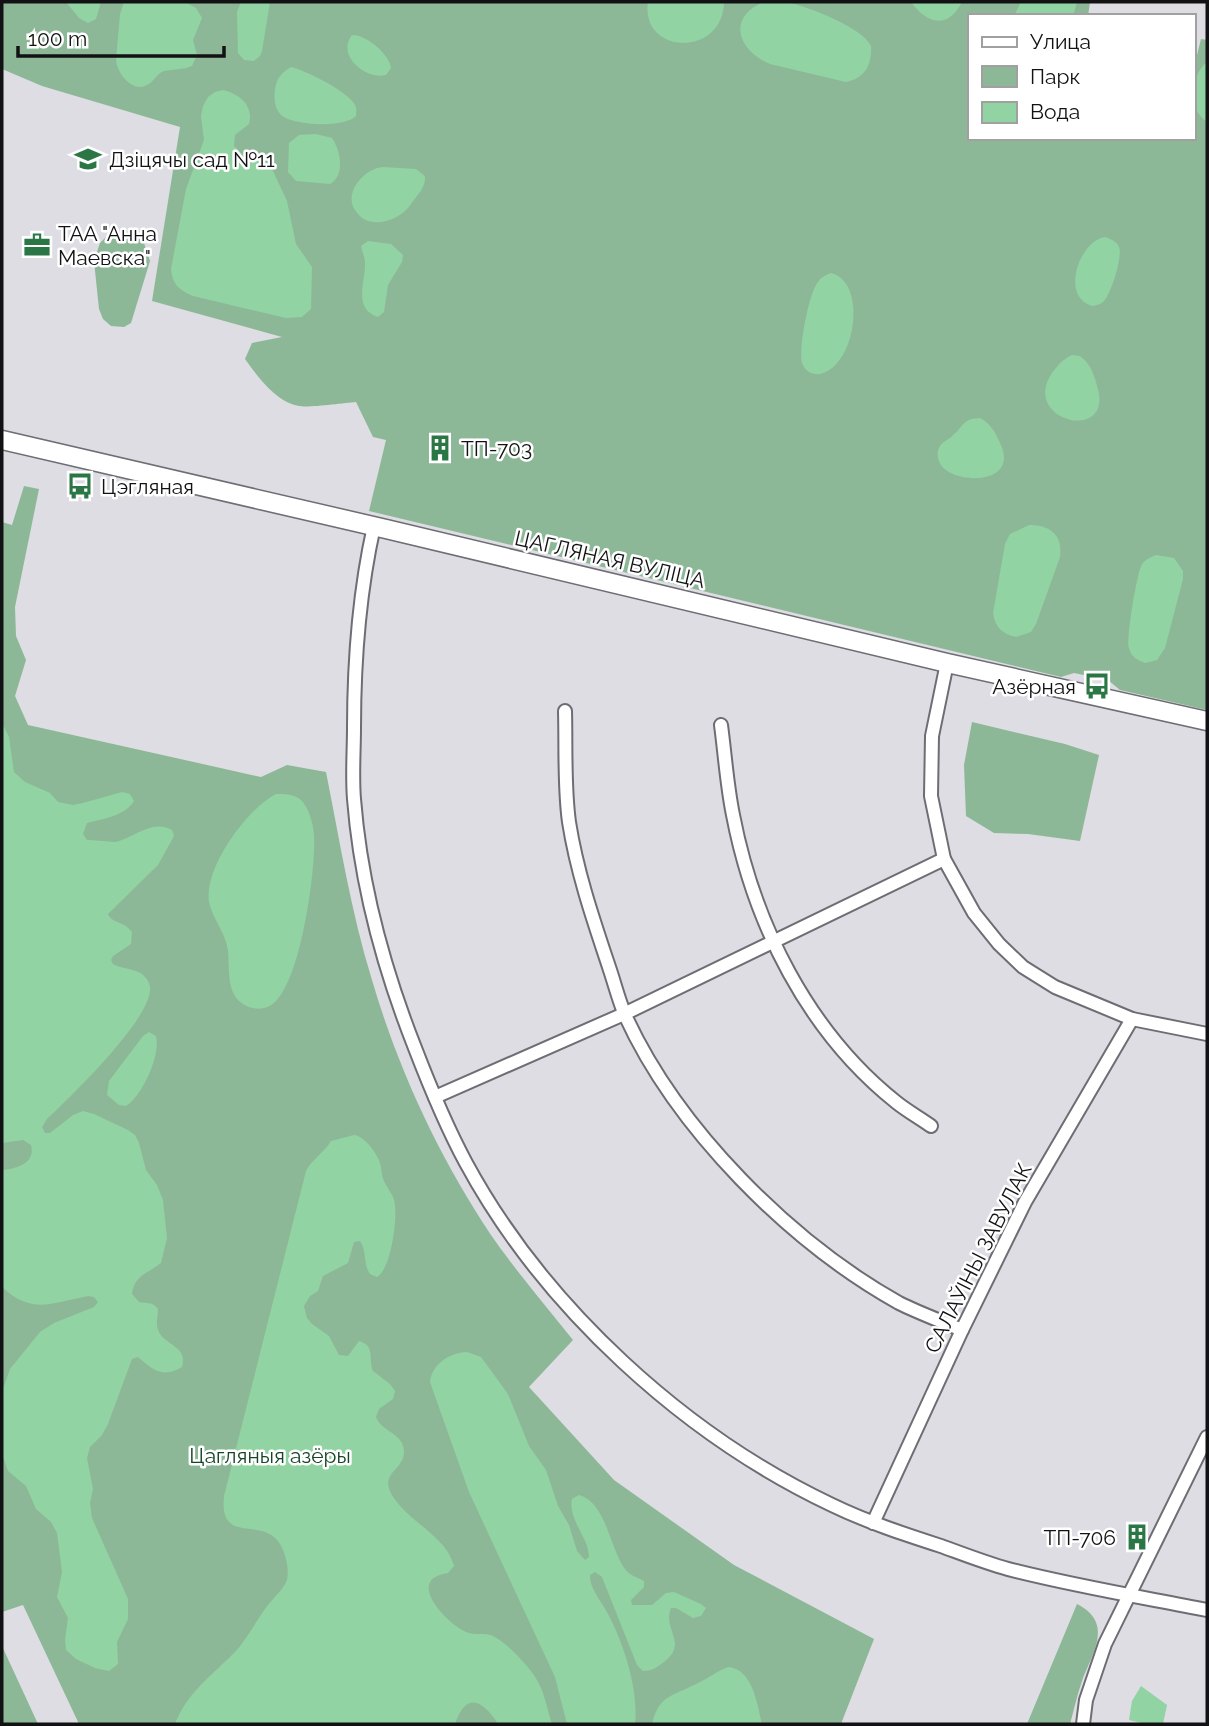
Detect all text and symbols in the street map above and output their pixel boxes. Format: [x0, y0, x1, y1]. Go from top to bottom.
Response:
scale bar [18, 14, 224, 58]
legend [968, 14, 1195, 140]
text: 100 m [28, 26, 87, 51]
text: Улица [1030, 29, 1091, 54]
text: Парк [1030, 64, 1080, 89]
text: Вода [1030, 99, 1080, 124]
school or university icon: Дзіцячы сад №11 [73, 144, 103, 174]
place label: Дзіцячы сад №11 [109, 147, 275, 172]
place label: ТАА "Анна Маевска" [58, 221, 157, 270]
office icon: ТАА "Анна Маевска" [22, 230, 52, 260]
building icon: ТП-703 [425, 433, 455, 463]
place label: ТП-703 [461, 436, 532, 461]
bus stop icon: Цэгляная [65, 471, 95, 501]
place label: Цэгляная [101, 474, 194, 499]
street label: ЦАГЛЯНАЯ ВУЛІЦА [512, 525, 708, 593]
bus stop icon: Азёрная [1082, 671, 1112, 701]
place label: Азёрная [992, 674, 1076, 699]
street label: САЛАЎІНЫ ЗАВУЛАК [919, 1159, 1037, 1357]
park label: Цагляныя азёры [189, 1443, 351, 1468]
building icon: ТП-706 [1122, 1522, 1152, 1552]
place label: ТП-706 [1043, 1525, 1116, 1550]

